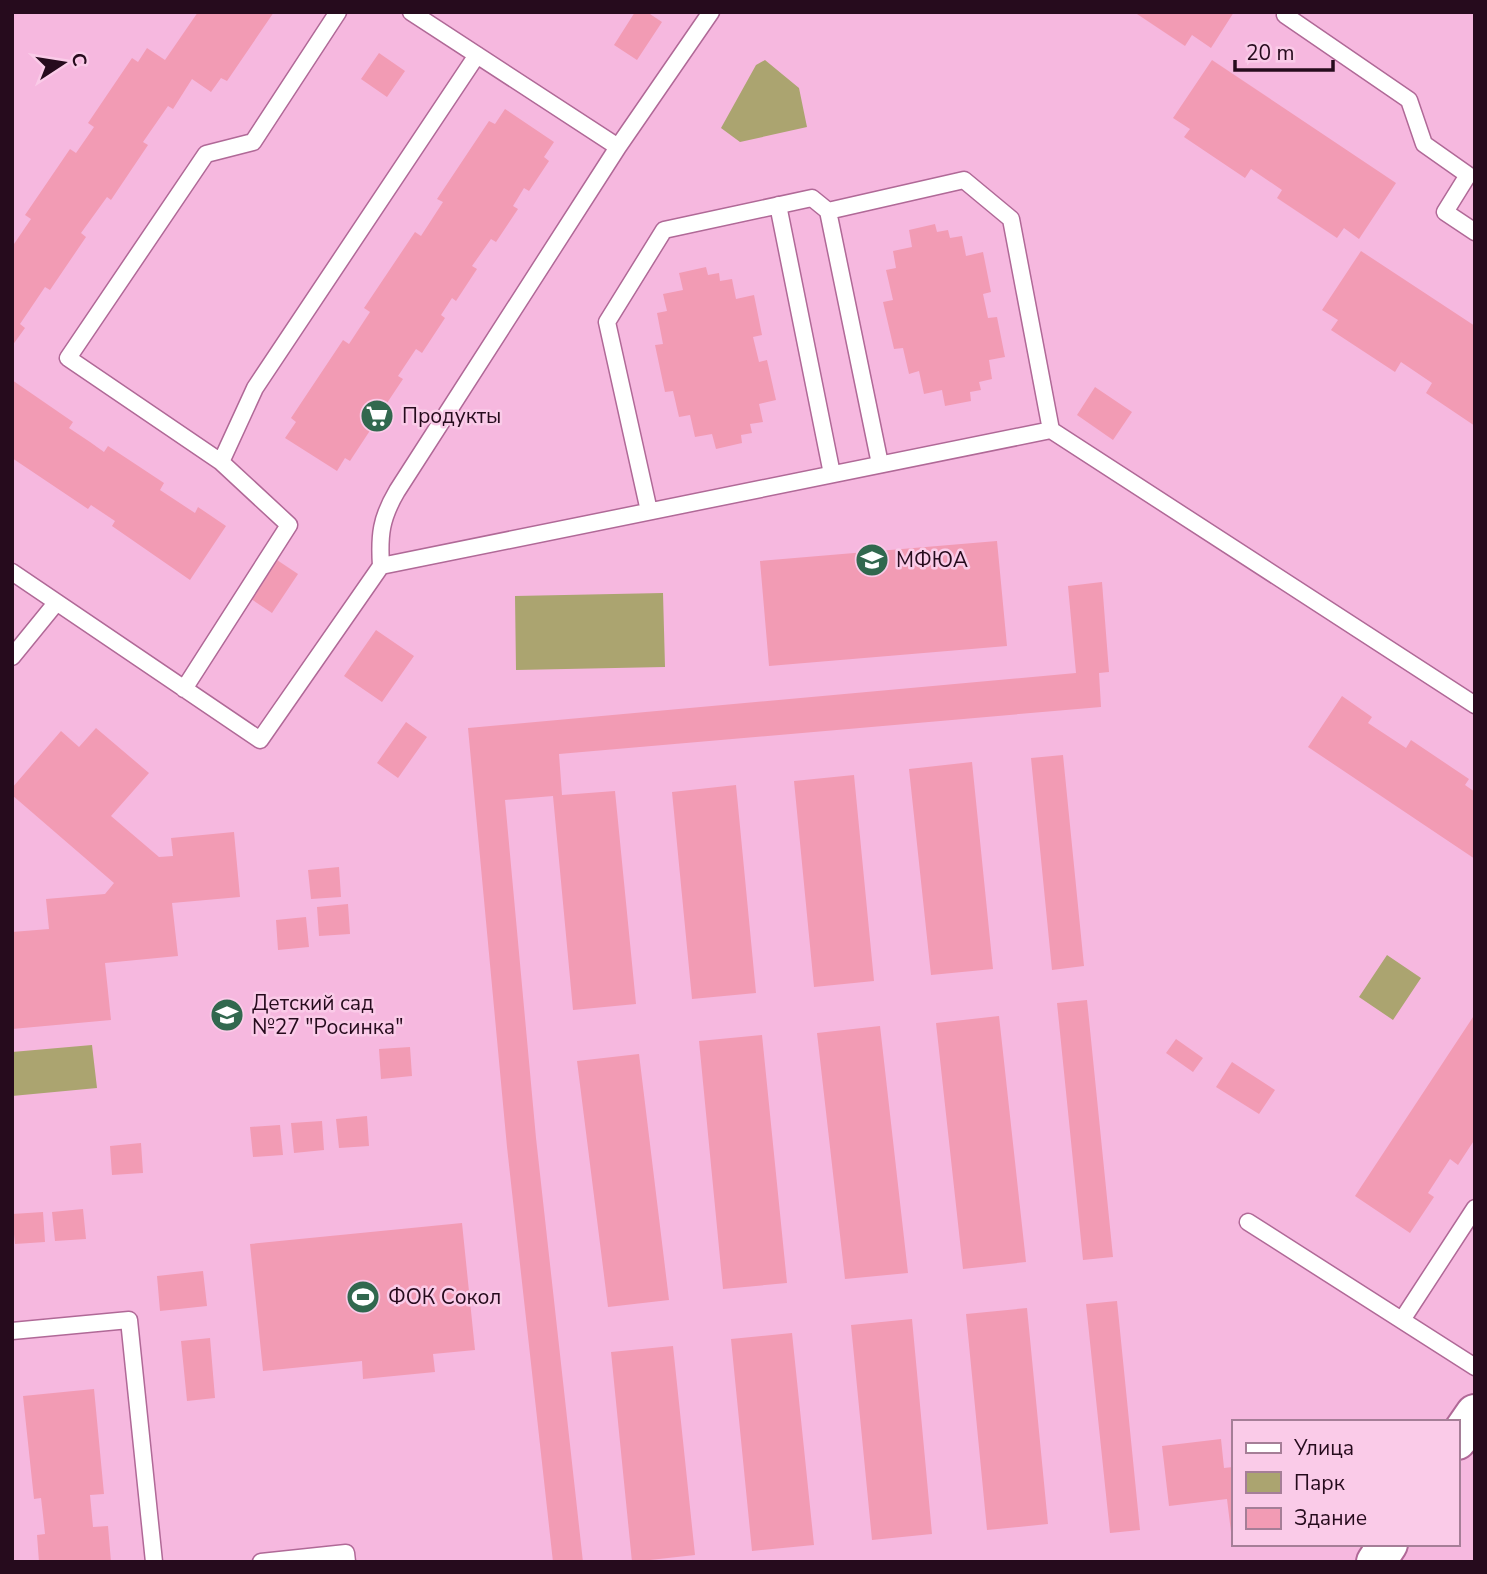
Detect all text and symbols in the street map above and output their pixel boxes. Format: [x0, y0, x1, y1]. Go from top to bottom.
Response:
north arrow [28, 28, 98, 98]
scale bar [1235, 28, 1333, 72]
text: 20 m [1246, 39, 1295, 67]
text: С [65, 51, 93, 69]
supermarket icon: Продукты [358, 397, 396, 435]
place label: Продукты [402, 402, 501, 430]
school or university icon: МФЮА [853, 541, 891, 579]
place label: МФЮА [896, 546, 968, 574]
place label: Детский сад №27 "Росинка" [252, 989, 403, 1041]
school or university icon: Детский сад №27 "Росинка" [208, 996, 246, 1034]
sports icon: ФОК Сокол [344, 1278, 382, 1316]
place label: ФОК Сокол [388, 1283, 501, 1311]
legend [1232, 1420, 1459, 1546]
text: Улица [1293, 1434, 1354, 1462]
text: Парк [1294, 1469, 1346, 1497]
text: Здание [1294, 1504, 1367, 1532]

